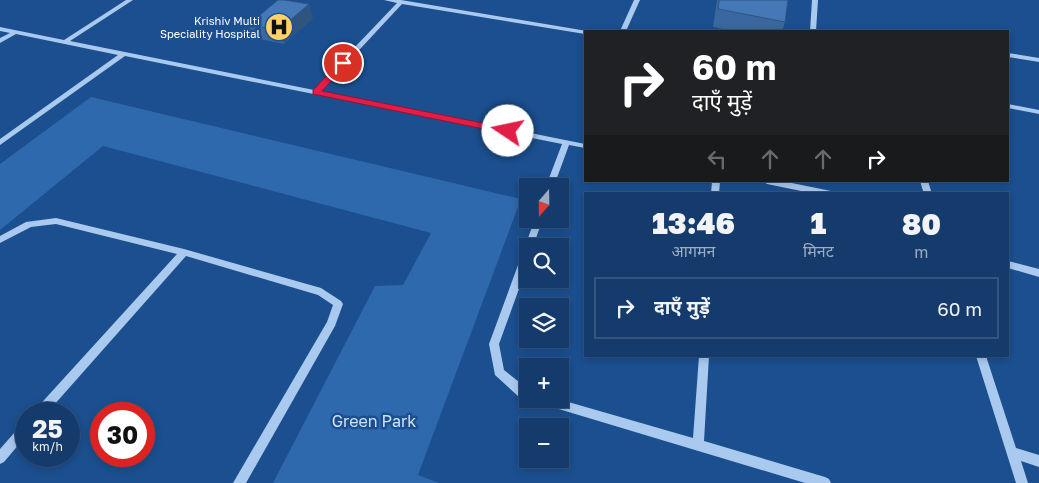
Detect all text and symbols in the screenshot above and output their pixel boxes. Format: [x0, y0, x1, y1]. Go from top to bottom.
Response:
hospital icon: Krishiv Multi Speciality Hospital [264, 12, 294, 42]
place label: Krishiv Multi Speciality Hospital [160, 14, 260, 40]
pin [322, 42, 364, 84]
text: 60 m [692, 46, 776, 88]
icon: arrive [329, 49, 357, 77]
icon: right [609, 50, 674, 115]
text: दाएँ मुड़ें [692, 88, 752, 115]
position arrow [481, 104, 533, 156]
icon: left [703, 145, 731, 173]
icon: ahead [756, 145, 784, 173]
icon: ahead [809, 145, 837, 173]
icon: right [862, 145, 890, 173]
north arrow [519, 178, 569, 228]
map controls [519, 178, 569, 468]
text: 13:46 [652, 205, 735, 241]
text: 1 [810, 205, 826, 241]
text: 80 [902, 206, 941, 242]
button: search [519, 238, 569, 288]
text: आगमन [672, 241, 715, 261]
text: मिनट [803, 241, 834, 261]
text: m [914, 242, 928, 262]
icon: right [611, 294, 639, 322]
text: दाएँ मुड़ें [654, 295, 710, 318]
text: 60 m [937, 297, 982, 320]
button: layers [519, 298, 569, 348]
button: + [519, 358, 569, 408]
speed limit sign: 30 [90, 402, 155, 467]
park label: Green Park [332, 411, 416, 431]
text: 25 [32, 413, 63, 444]
button: − [519, 418, 569, 468]
text: km/h [32, 439, 63, 454]

